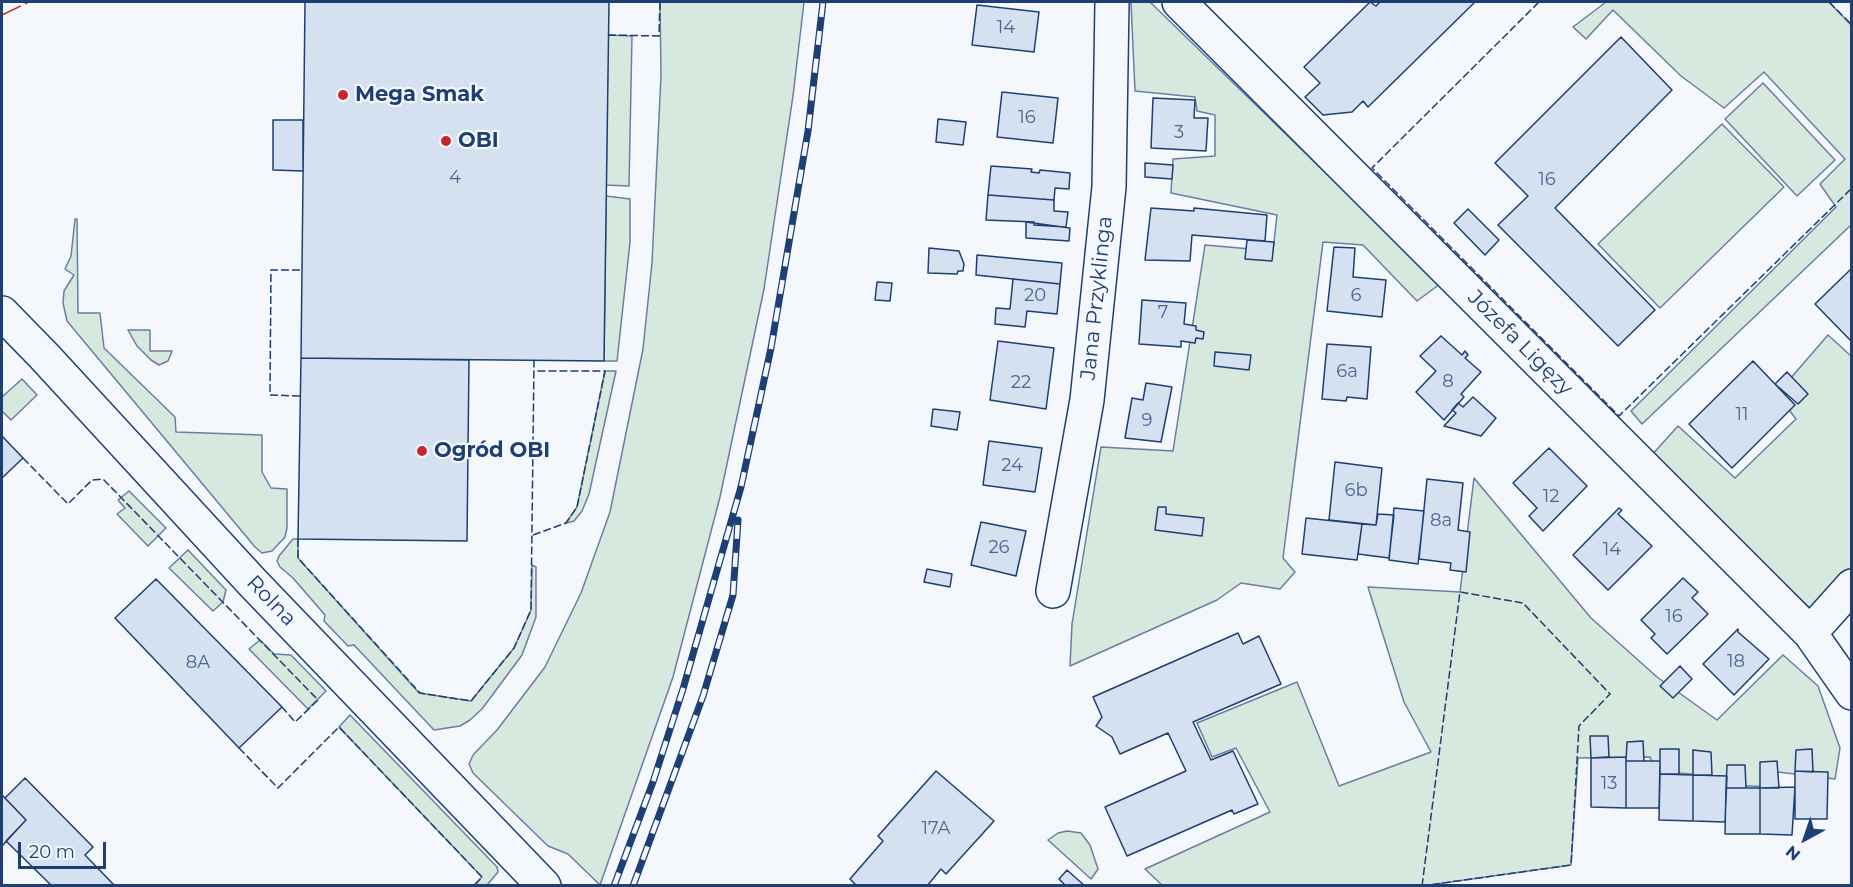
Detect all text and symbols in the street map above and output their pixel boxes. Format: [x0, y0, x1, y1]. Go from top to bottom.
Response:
house number: 14 [997, 17, 1015, 39]
place label: Mega Smak [355, 82, 484, 108]
marker: Mega Smak [336, 88, 350, 102]
house number: 16 [1018, 107, 1036, 129]
house number: 3 [1174, 122, 1184, 144]
place label: OBI [458, 128, 499, 154]
marker: OBI [439, 134, 453, 148]
house number: 4 [449, 167, 461, 189]
house number: 16 [1538, 169, 1556, 191]
street label: Jana Przyklinga [1076, 215, 1118, 381]
house number: 20 [1024, 285, 1046, 307]
house number: 6 [1351, 285, 1361, 307]
street label: Józefa Ligęzy [1462, 285, 1578, 401]
house number: 7 [1158, 302, 1168, 324]
house number: 6a [1336, 361, 1358, 383]
house number: 8 [1442, 371, 1454, 393]
house number: 22 [1011, 372, 1031, 394]
house number: 11 [1736, 404, 1748, 426]
house number: 9 [1142, 410, 1152, 432]
place label: Ogród OBI [434, 438, 550, 464]
marker: Ogród OBI [415, 444, 429, 458]
house number: 24 [1001, 455, 1023, 477]
house number: 6b [1344, 480, 1368, 502]
house number: 12 [1543, 486, 1559, 508]
house number: 8a [1430, 510, 1452, 532]
house number: 26 [988, 537, 1010, 559]
house number: 14 [1603, 539, 1621, 561]
street label: Rolna [241, 570, 301, 632]
house number: 16 [1665, 606, 1683, 628]
house number: 18 [1727, 651, 1745, 673]
house number: 8A [186, 652, 210, 674]
house number: 13 [1601, 773, 1617, 795]
north arrow [1775, 809, 1835, 869]
house number: 17A [922, 818, 950, 840]
scale bar [21, 830, 110, 868]
text: 20 m [29, 841, 75, 863]
text: N [1782, 842, 1804, 865]

